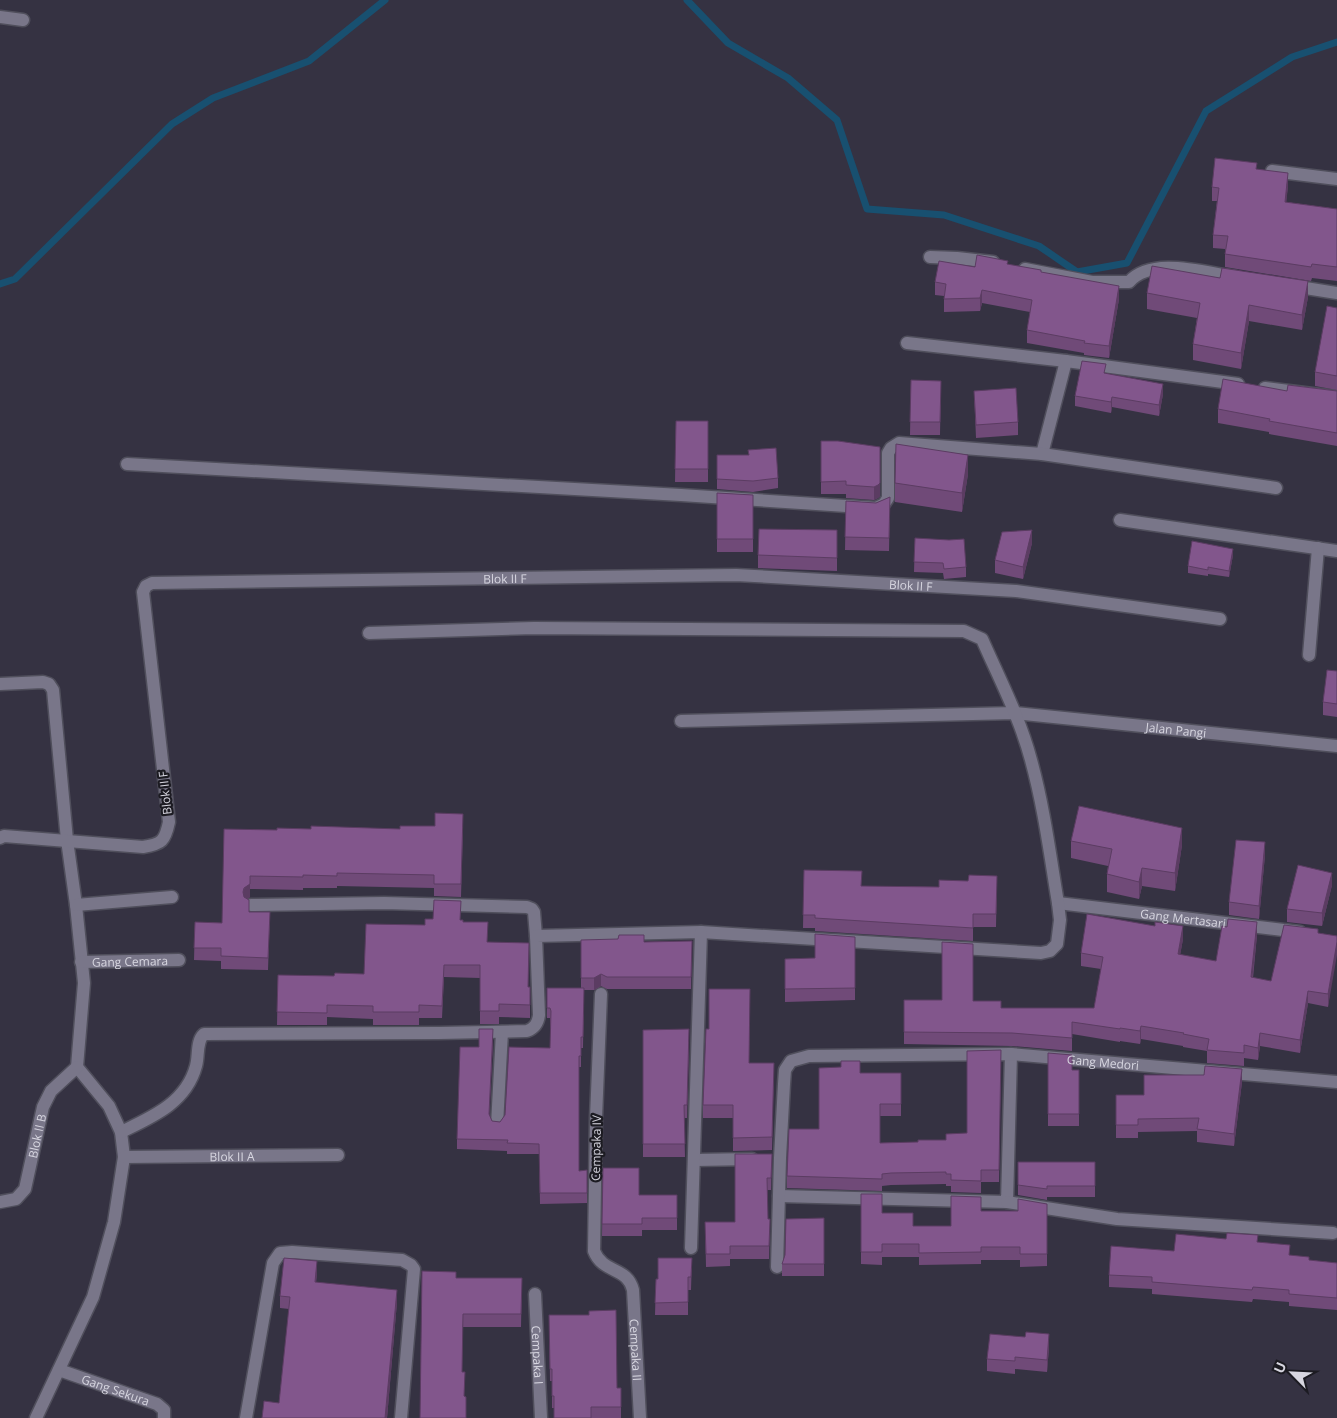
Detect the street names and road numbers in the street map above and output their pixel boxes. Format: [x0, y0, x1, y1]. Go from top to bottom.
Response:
street label: Blok II F [483, 569, 527, 587]
street label: Blok II F [888, 575, 933, 595]
street label: Jalan Pangi [1144, 718, 1207, 741]
street label: Blok II F [154, 771, 176, 815]
street label: Gang Mertasari [1139, 904, 1227, 932]
street label: Gang Cemara [92, 952, 168, 970]
street label: Gang Medori [1066, 1050, 1140, 1073]
street label: Blok II B [24, 1112, 50, 1160]
street label: Cempaka IV [587, 1114, 605, 1181]
street label: Blok II A [209, 1147, 255, 1165]
street label: Cempaka II [626, 1318, 646, 1381]
street label: Cempaka I [528, 1325, 548, 1385]
street label: Gang Sekura [79, 1370, 152, 1409]

